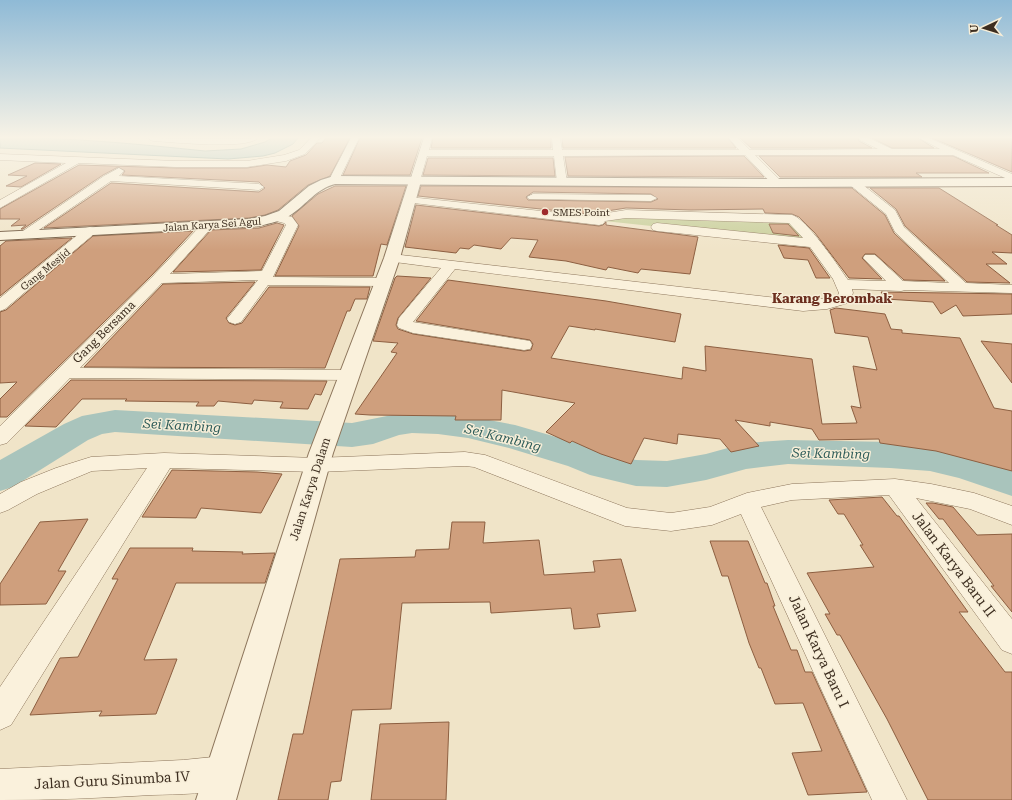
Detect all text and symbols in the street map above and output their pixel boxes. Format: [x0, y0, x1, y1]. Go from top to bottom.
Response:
north arrow [964, 8, 1004, 48]
text: U [968, 23, 981, 33]
marker: SMES Point [540, 207, 550, 217]
place label: SMES Point [553, 207, 610, 218]
street label: Jalan Karya Sei Agul [163, 216, 262, 233]
street label: Gang Mesjid [18, 246, 73, 293]
district label: Karang Berombak [772, 291, 892, 306]
street label: Gang Bersama [70, 297, 139, 366]
water label: Sei Kambing [142, 416, 222, 435]
water label: Sei Kambing [462, 421, 543, 454]
street label: Jalan Karya Dalam [287, 436, 333, 542]
water label: Sei Kambing [791, 445, 870, 462]
street label: Jalan Karya Baru II [909, 508, 999, 620]
street label: Jalan Karya Baru I [786, 592, 852, 710]
street label: Jalan Guru Sinumba IV [34, 768, 191, 792]

